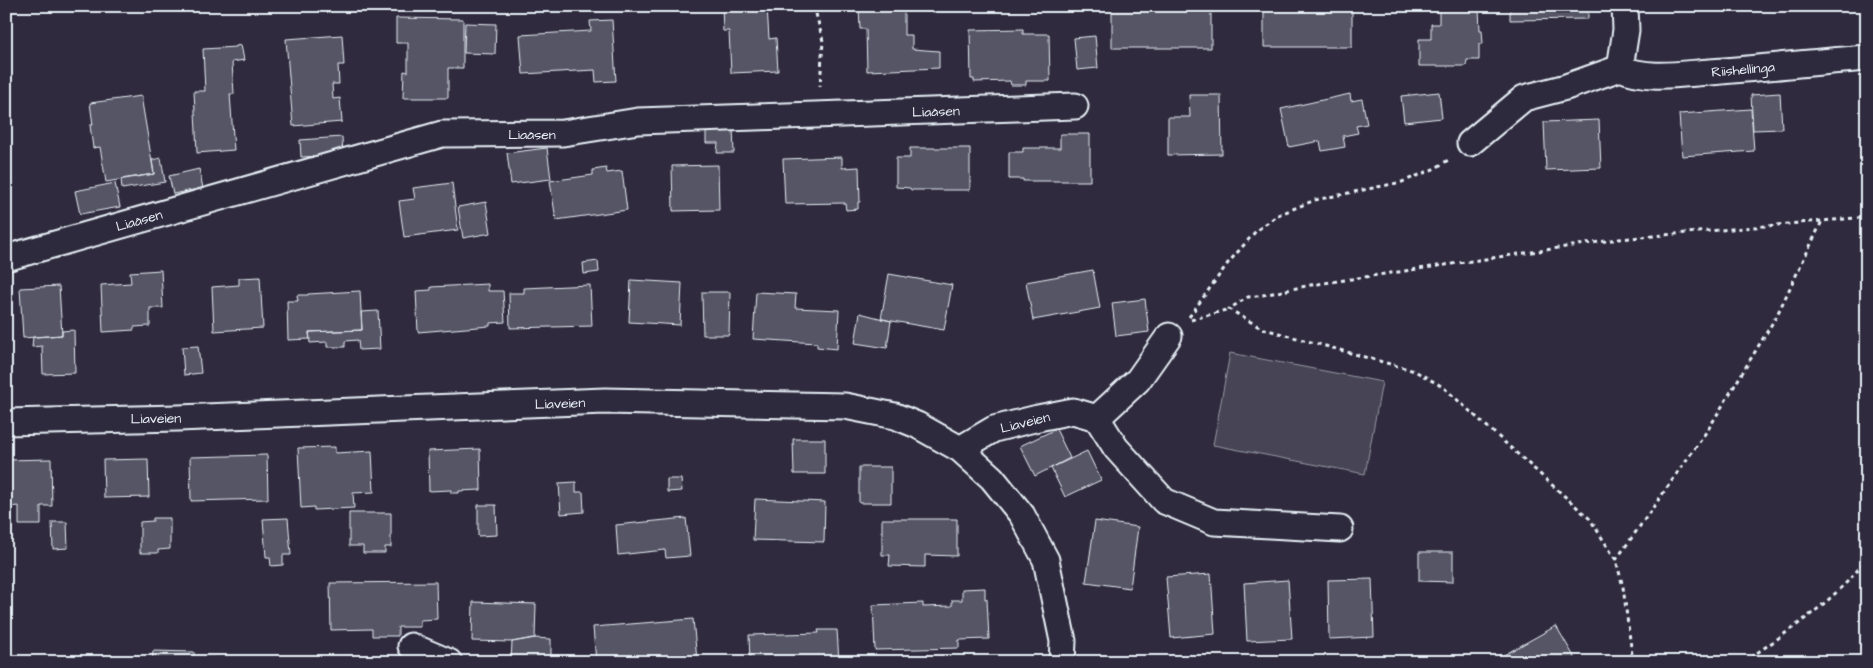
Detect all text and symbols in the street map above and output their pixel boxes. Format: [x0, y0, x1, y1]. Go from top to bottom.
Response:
street label: Riishellinga [1711, 57, 1776, 83]
street label: Liaåsen [912, 101, 960, 123]
street label: Liaåsen [508, 125, 556, 145]
street label: Liaåsen [114, 205, 165, 237]
street label: Liaveien [534, 393, 586, 415]
street label: Liaveien [998, 407, 1052, 439]
street label: Liaveien [131, 409, 181, 429]

